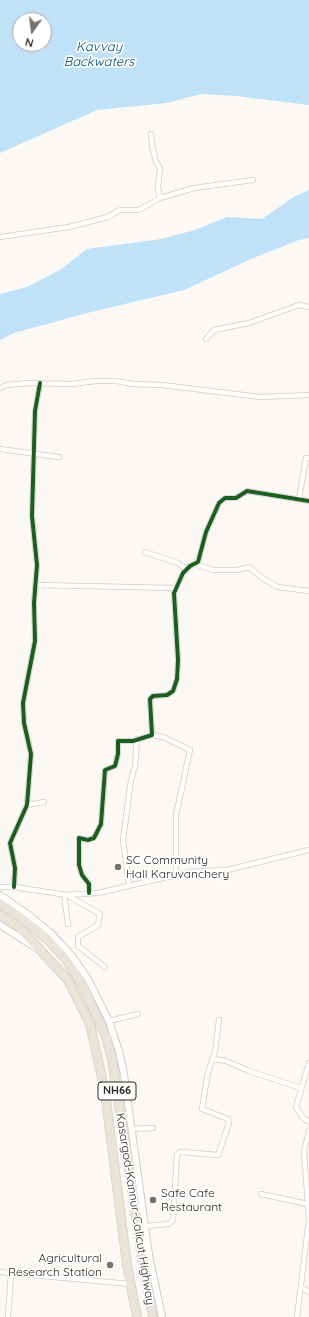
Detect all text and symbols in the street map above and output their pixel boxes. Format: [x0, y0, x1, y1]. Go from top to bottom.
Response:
north arrow [12, 12, 52, 52]
text: N [24, 35, 35, 50]
water label: Kavvay Backwaters [64, 39, 134, 70]
place label: SC Community Hall Karuvanchery [126, 853, 229, 881]
marker: SC Community Hall Karuvanchery [113, 862, 123, 872]
road number: NH66 [98, 1082, 136, 1100]
street label: Kasargod-Kannur-Calicut Highway [113, 1112, 157, 1306]
place label: Safe Cafe Restaurant [161, 1186, 222, 1214]
marker: Safe Cafe Restaurant [148, 1195, 158, 1205]
place label: Agricultural Research Station [8, 1251, 102, 1279]
marker: Agricultural Research Station [105, 1260, 115, 1270]

